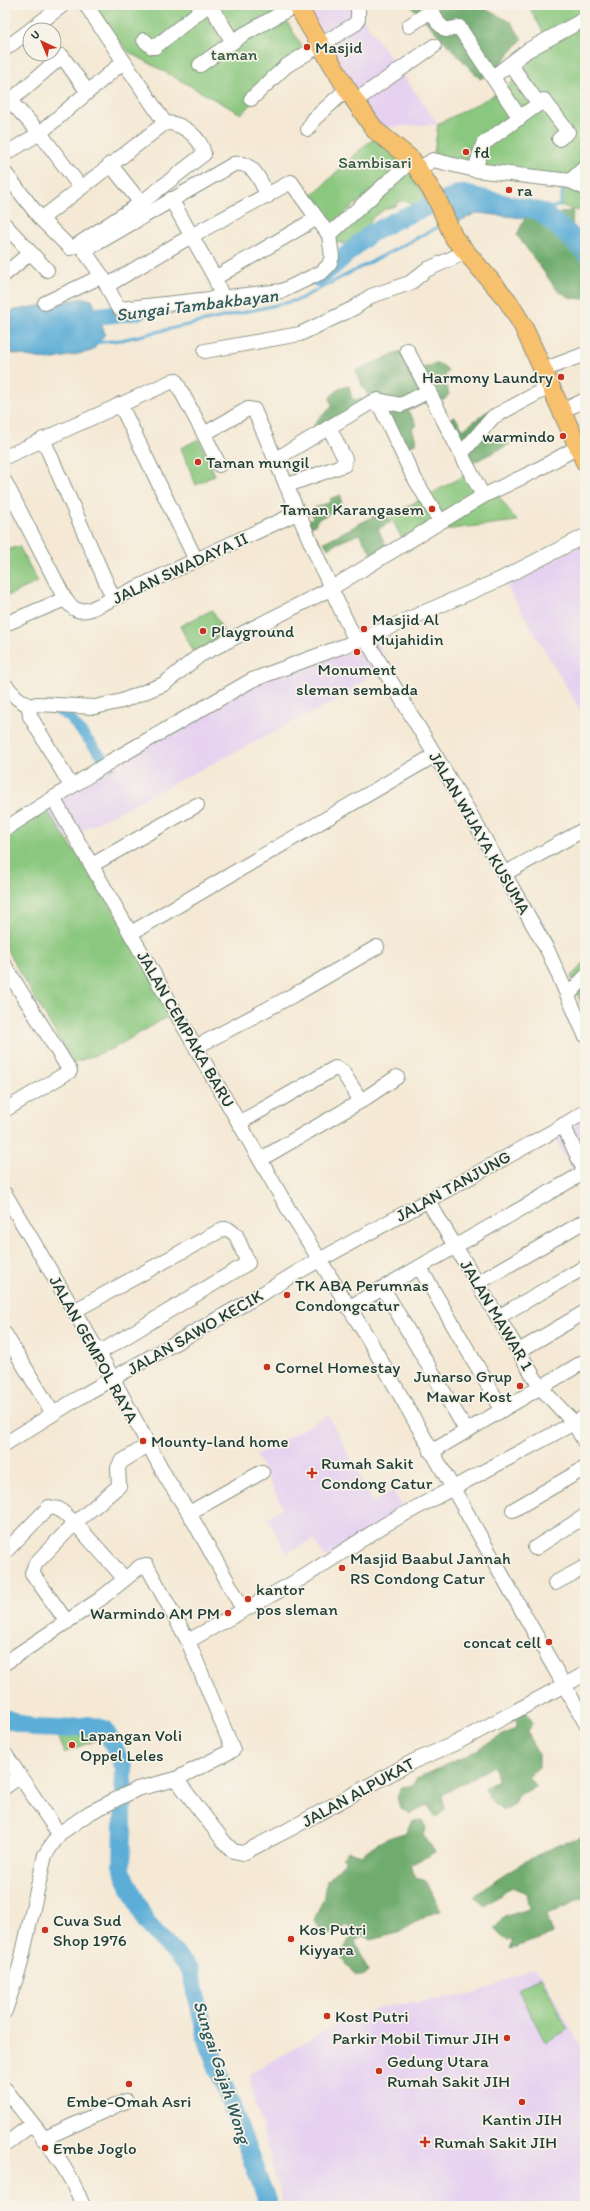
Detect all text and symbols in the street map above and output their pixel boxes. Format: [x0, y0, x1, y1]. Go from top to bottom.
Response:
north arrow [22, 22, 62, 62]
text: U [28, 28, 43, 42]
place label: Masjid [315, 37, 363, 57]
marker: Masjid [302, 42, 312, 52]
park label: taman [211, 44, 258, 64]
place label: fd [474, 142, 490, 162]
marker: fd [461, 147, 471, 157]
park label: Sambisari [338, 152, 412, 172]
place label: ra [517, 180, 533, 200]
marker: ra [504, 185, 514, 195]
water label: Sungai Tambakbayan [115, 284, 280, 326]
place label: Harmony Laundry [422, 367, 553, 387]
marker: Harmony Laundry [556, 372, 566, 382]
place label: warmindo [482, 426, 555, 446]
marker: warmindo [558, 431, 568, 441]
place label: Taman mungil [206, 452, 310, 472]
marker: Taman mungil [193, 457, 203, 467]
place label: Taman Karangasem [280, 499, 424, 519]
marker: Taman Karangasem [427, 504, 437, 514]
street label: JALAN SWADAYA II [109, 528, 251, 608]
place label: Masjid Al Mujahidin [372, 609, 444, 649]
place label: Playground [211, 621, 295, 641]
marker: Masjid Al Mujahidin [359, 624, 369, 634]
marker: Playground [198, 626, 208, 636]
marker: Monument sleman sembada [352, 647, 362, 657]
place label: Monument sleman sembada [296, 659, 418, 699]
street label: JALAN WIJAYA KUSUMA [425, 748, 535, 918]
street label: JALAN CEMPAKA BARU [133, 947, 239, 1111]
street label: JALAN TANJUNG [392, 1146, 514, 1226]
street label: JALAN MAWAR 1 [456, 1256, 538, 1374]
street label: JALAN GEMPOL RAYA [45, 1272, 143, 1426]
place label: TK ABA Perumnas Condongcatur [295, 1275, 429, 1315]
street label: JALAN SAWO KECIK [124, 1285, 267, 1379]
marker: TK ABA Perumnas Condongcatur [282, 1290, 292, 1300]
place label: Cornel Homestay [275, 1357, 400, 1377]
marker: Cornel Homestay [262, 1362, 272, 1372]
place label: Junarso Grup Mawar Kost [414, 1366, 512, 1406]
marker: Junarso Grup Mawar Kost [515, 1381, 525, 1391]
place label: Mounty-land home [151, 1431, 289, 1451]
marker: Mounty-land home [138, 1436, 148, 1446]
place label: Rumah Sakit Condong Catur [321, 1453, 433, 1493]
marker: Rumah Sakit Condong Catur [306, 1467, 318, 1479]
place label: Masjid Baabul Jannah RS Condong Catur [350, 1548, 511, 1588]
marker: Masjid Baabul Jannah RS Condong Catur [337, 1563, 347, 1573]
place label: kantor pos sleman [256, 1579, 338, 1619]
marker: kantor pos sleman [243, 1594, 253, 1604]
place label: Warmindo AM PM [90, 1603, 220, 1623]
marker: Warmindo AM PM [223, 1608, 233, 1618]
place label: concat cell [463, 1632, 541, 1652]
marker: concat cell [544, 1637, 554, 1647]
place label: Lapangan Voli Oppel Leles [80, 1725, 182, 1765]
marker: Lapangan Voli Oppel Leles [67, 1740, 77, 1750]
street label: JALAN ALPUKAT [298, 1753, 418, 1831]
place label: Cuva Sud Shop 1976 [53, 1910, 127, 1950]
place label: Kos Putri Kiyyara [299, 1919, 366, 1959]
marker: Cuva Sud Shop 1976 [40, 1925, 50, 1935]
marker: Kos Putri Kiyyara [286, 1934, 296, 1944]
water label: Sungai Gajah Wong [189, 1998, 256, 2149]
place label: Kost Putri [335, 2006, 409, 2026]
marker: Kost Putri [322, 2011, 332, 2021]
place label: Parkir Mobil Timur JIH [332, 2028, 499, 2048]
marker: Parkir Mobil Timur JIH [502, 2033, 512, 2043]
place label: Gedung Utara Rumah Sakit JIH [387, 2051, 510, 2091]
marker: Gedung Utara Rumah Sakit JIH [374, 2066, 384, 2076]
marker: Embe-Omah Asri [124, 2079, 134, 2089]
place label: Embe-Omah Asri [67, 2091, 191, 2111]
marker: Kantin JIH [517, 2097, 527, 2107]
place label: Kantin JIH [482, 2109, 562, 2129]
place label: Rumah Sakit JIH [434, 2132, 557, 2152]
marker: Rumah Sakit JIH [419, 2136, 431, 2148]
place label: Embe Joglo [53, 2138, 137, 2158]
marker: Embe Joglo [40, 2143, 50, 2153]

